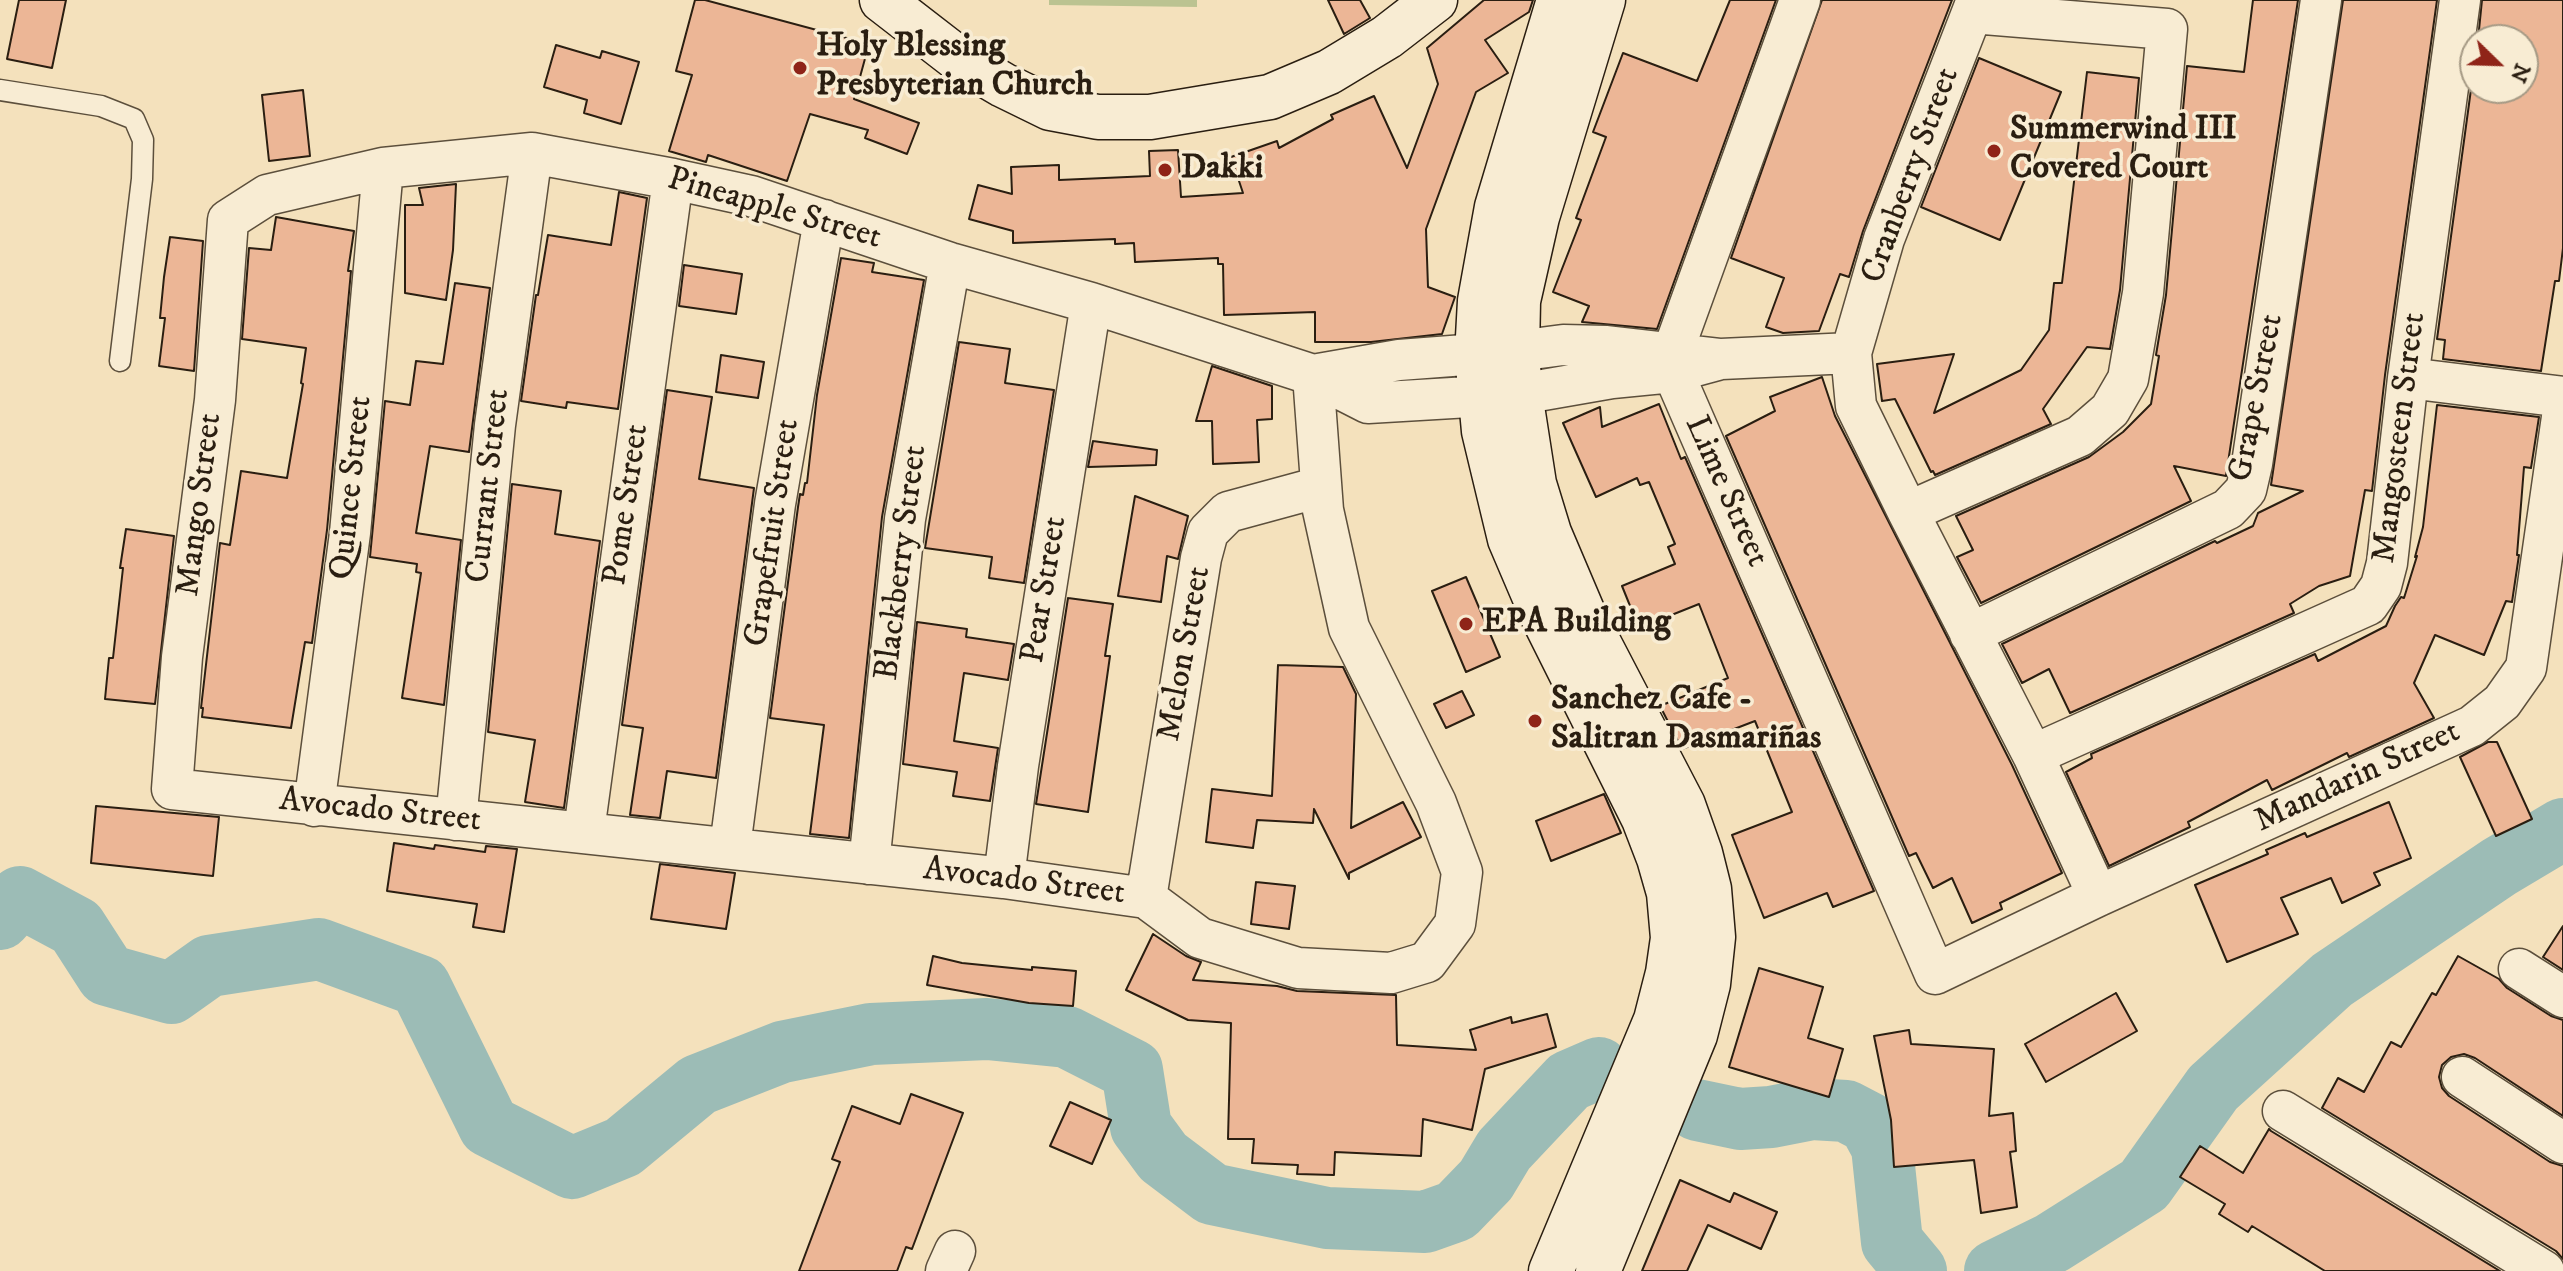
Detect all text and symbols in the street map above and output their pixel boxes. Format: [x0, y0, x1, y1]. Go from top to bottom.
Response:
north arrow [2459, 24, 2539, 104]
place label: Holy Blessing Presbyterian Church [816, 28, 1093, 108]
marker: Holy Blessing Presbyterian Church [791, 59, 809, 77]
text: N [2504, 59, 2536, 86]
street label: Cranberry Street [1854, 63, 1970, 289]
place label: Summerwind III Covered Court [2010, 111, 2237, 190]
marker: Summerwind III Covered Court [1985, 142, 2003, 160]
place label: Dakki [1181, 150, 1263, 190]
street label: Pineapple Street [662, 160, 886, 260]
marker: Dakki [1156, 161, 1174, 179]
street label: Mangosteen Street [2365, 310, 2437, 566]
street label: Grape Street [2222, 311, 2294, 485]
street label: Currant Street [460, 387, 520, 585]
street label: Quince Street [323, 394, 383, 582]
street label: Lime Street [1674, 410, 1776, 574]
street label: Mango Street [170, 411, 232, 599]
street label: Grapefruit Street [738, 417, 810, 649]
street label: Pome Street [596, 422, 660, 588]
street label: Blackberry Street [868, 443, 938, 683]
street label: Pear Street [1014, 514, 1078, 666]
street label: Melon Street [1151, 563, 1221, 745]
place label: EPA Building [1482, 604, 1671, 644]
marker: EPA Building [1457, 615, 1475, 633]
place label: Sanchez Cafe - Salitran Dasmariñas [1551, 681, 1821, 760]
marker: Sanchez Cafe - Salitran Dasmariñas [1526, 712, 1544, 730]
street label: Mandarin Street [2249, 713, 2467, 843]
street label: Avocado Street [277, 781, 483, 843]
street label: Avocado Street [921, 850, 1127, 916]

